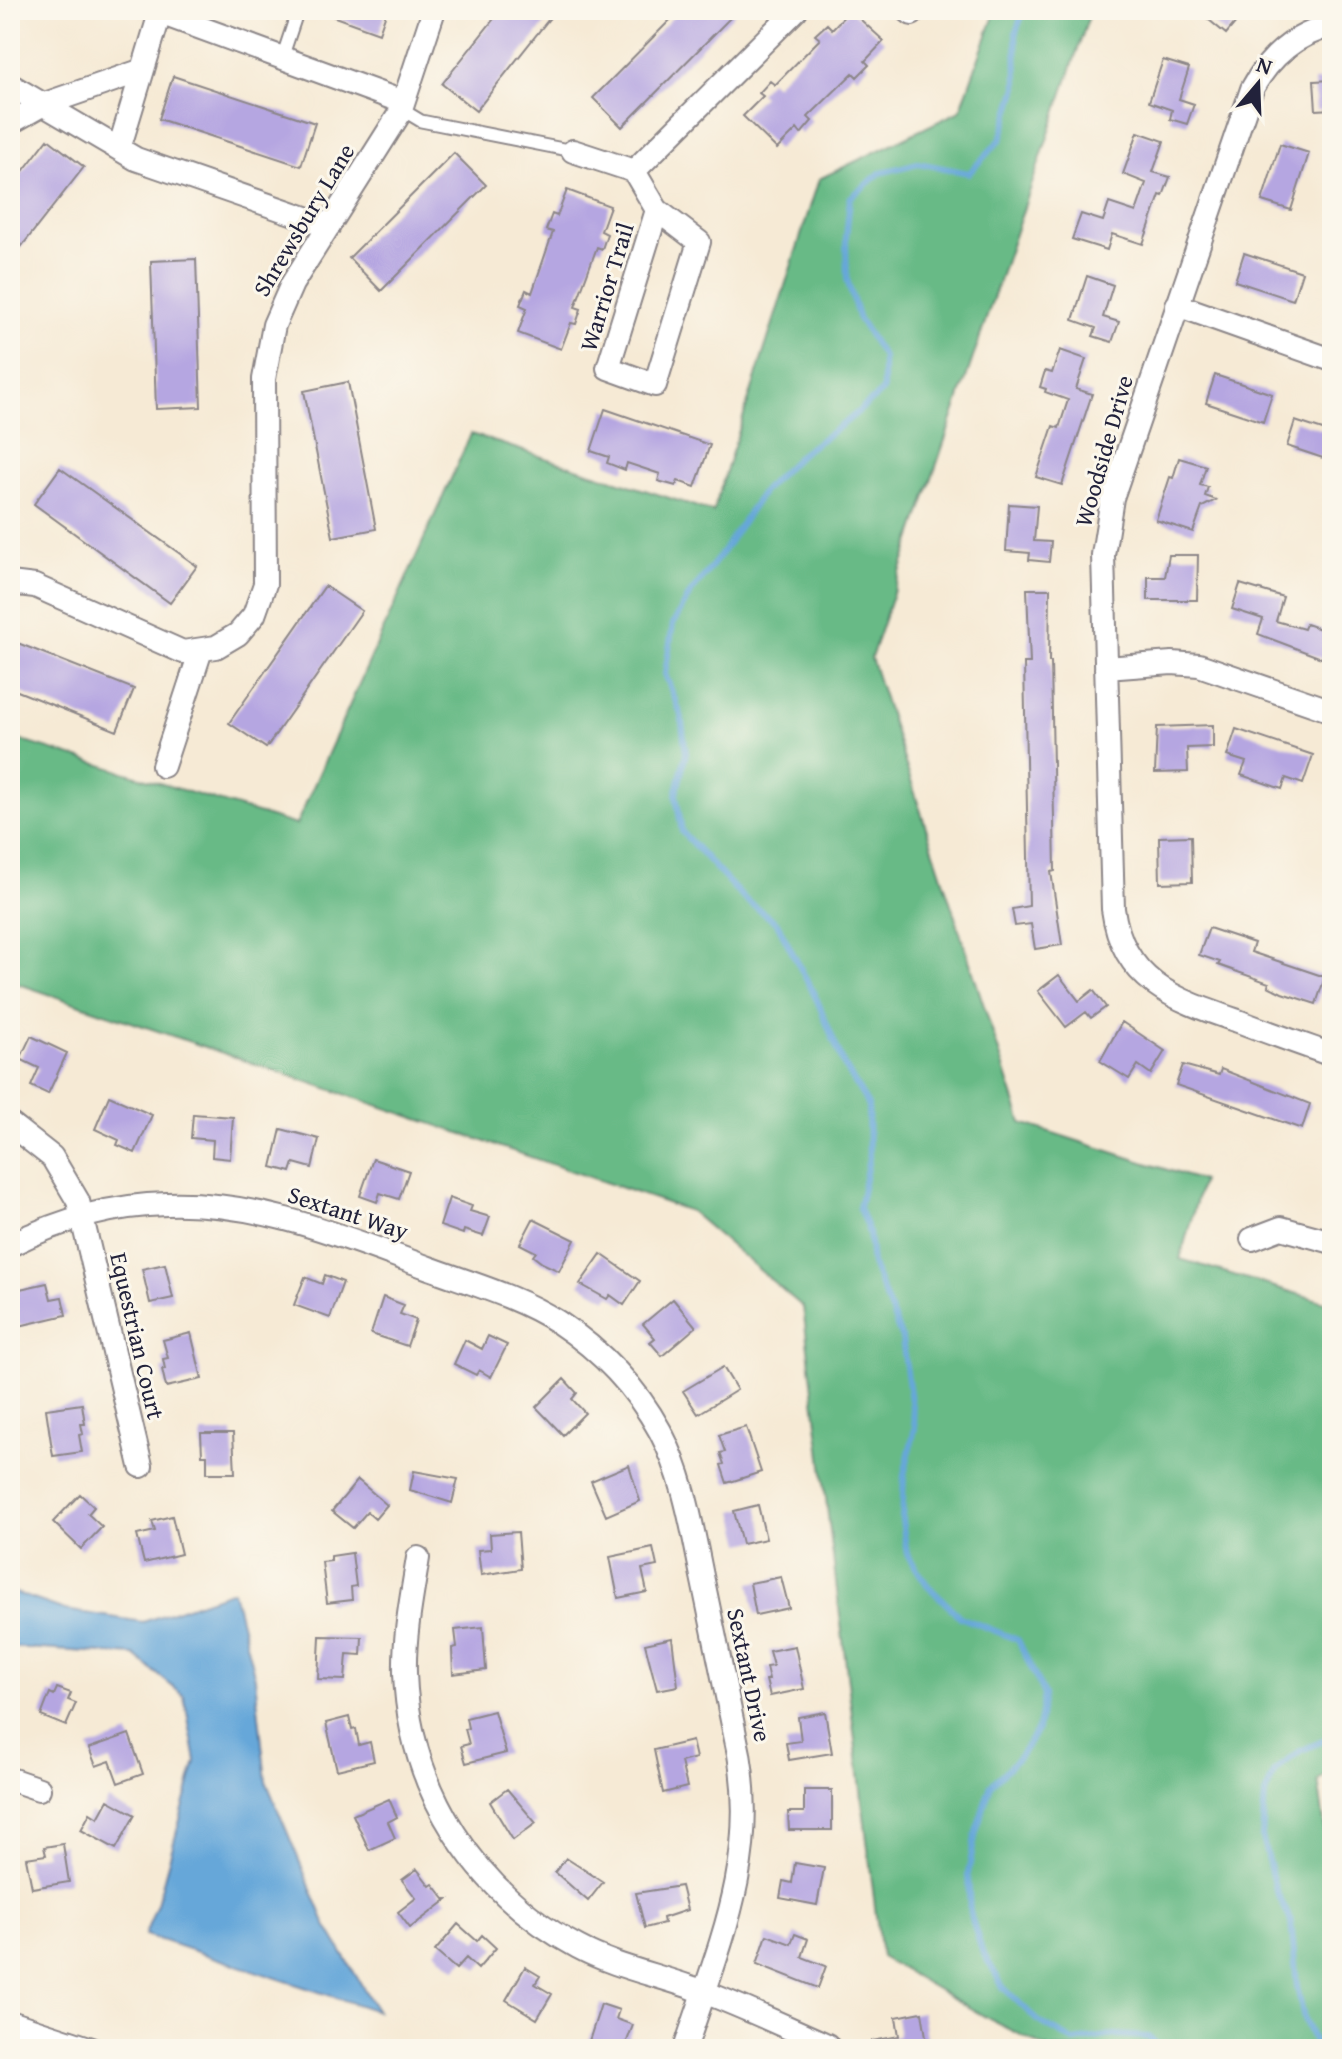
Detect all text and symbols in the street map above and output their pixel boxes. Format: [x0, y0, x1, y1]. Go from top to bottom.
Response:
north arrow [1218, 44, 1298, 124]
text: N [1252, 48, 1277, 83]
street label: Shrewsbury Lane [244, 137, 363, 303]
street label: Warrior Trail [570, 218, 643, 355]
street label: Woodside Drive [1065, 371, 1142, 531]
street label: Sextant Way [283, 1177, 413, 1248]
street label: Equestrian Court [101, 1249, 174, 1423]
street label: Sextant Drive [718, 1605, 781, 1745]

